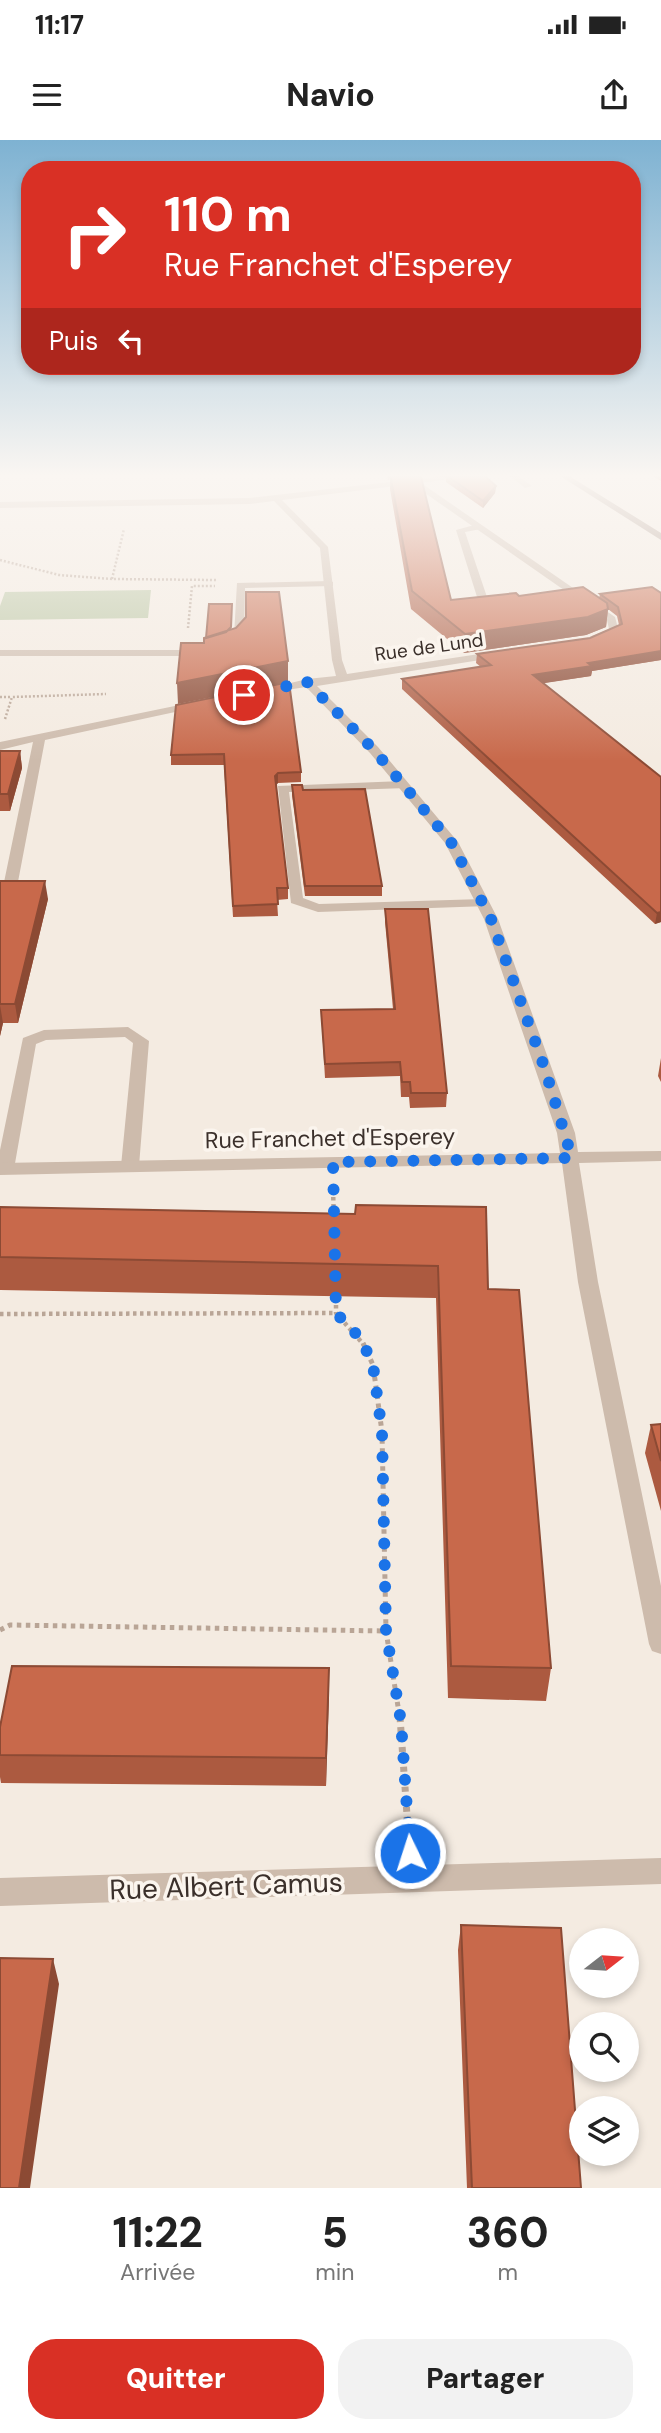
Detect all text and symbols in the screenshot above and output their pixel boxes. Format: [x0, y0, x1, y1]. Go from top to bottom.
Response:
text: 11:17 [35, 8, 84, 42]
text: Navio [286, 74, 375, 116]
icon: menu [28, 76, 66, 114]
icon: share [595, 76, 633, 114]
text: 110 m [164, 182, 292, 246]
icon: right [49, 189, 140, 280]
text: Rue Franchet d'Esperey [164, 244, 512, 286]
icon: left [112, 322, 150, 360]
text: Puis [49, 324, 98, 358]
street label: Rue de Lund [373, 627, 485, 667]
pin [214, 665, 274, 725]
icon: arrive [225, 676, 263, 714]
street label: Rue Franchet d'Esperey [205, 1121, 456, 1155]
position arrow [373, 1816, 447, 1890]
street label: Rue Albert Camus [109, 1863, 343, 1909]
north arrow [569, 1928, 639, 1998]
map controls [569, 1928, 639, 2166]
button: search [569, 2012, 639, 2082]
button: layers [569, 2096, 639, 2166]
text: 11:22 [112, 2205, 203, 2260]
text: 5 [322, 2205, 348, 2260]
text: 360 [467, 2205, 549, 2260]
text: Arrivée [120, 2257, 195, 2287]
text: min [315, 2257, 354, 2287]
text: m [497, 2257, 518, 2287]
button: Quitter [28, 2339, 324, 2419]
button: Partager [338, 2339, 633, 2419]

